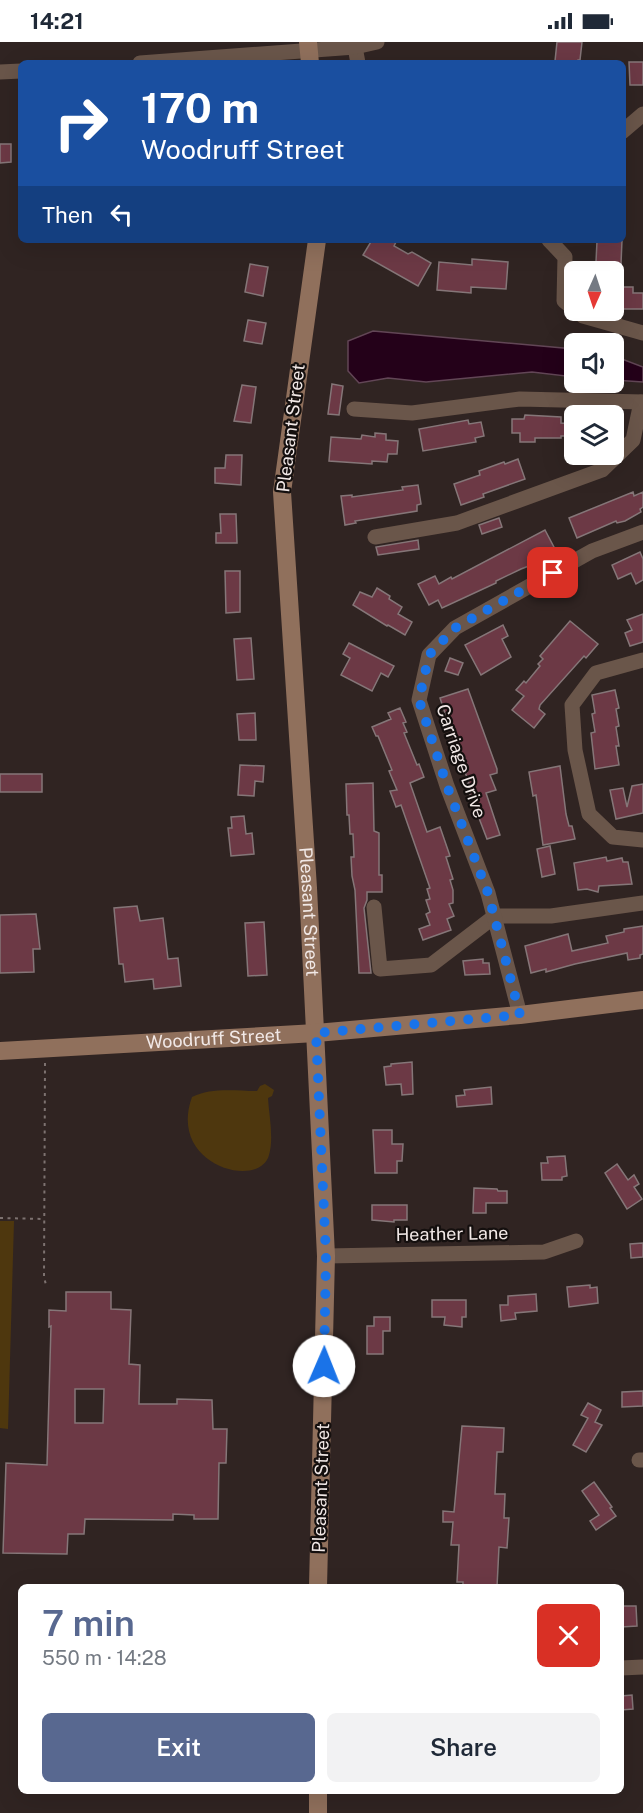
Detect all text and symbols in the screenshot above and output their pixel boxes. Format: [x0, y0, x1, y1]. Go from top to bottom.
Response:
text: 14:21 [30, 8, 84, 34]
text: 170 m [141, 83, 259, 132]
icon: right [42, 84, 120, 162]
text: Woodruff Street [141, 133, 345, 165]
icon: left [105, 198, 138, 231]
text: Then [42, 202, 93, 228]
north arrow [564, 261, 624, 321]
map controls [564, 261, 624, 465]
button: sound [564, 333, 624, 393]
street label: Pleasant Street [272, 362, 309, 493]
button: layers [564, 405, 624, 465]
pin [527, 547, 578, 598]
icon: arrive [536, 556, 569, 589]
street label: Carriage Drive [432, 701, 491, 821]
street label: Pleasant Street [295, 846, 323, 977]
street label: Woodruff Street [145, 1024, 282, 1053]
street label: Heather Lane [395, 1222, 509, 1245]
position arrow [292, 1334, 356, 1398]
street label: Pleasant Street [308, 1423, 333, 1553]
text: 7 min [42, 1602, 135, 1644]
button: close [537, 1604, 600, 1667]
text: 550 m · 14:28 [42, 1646, 167, 1670]
button: Exit [42, 1713, 315, 1782]
button: Share [327, 1713, 600, 1782]

